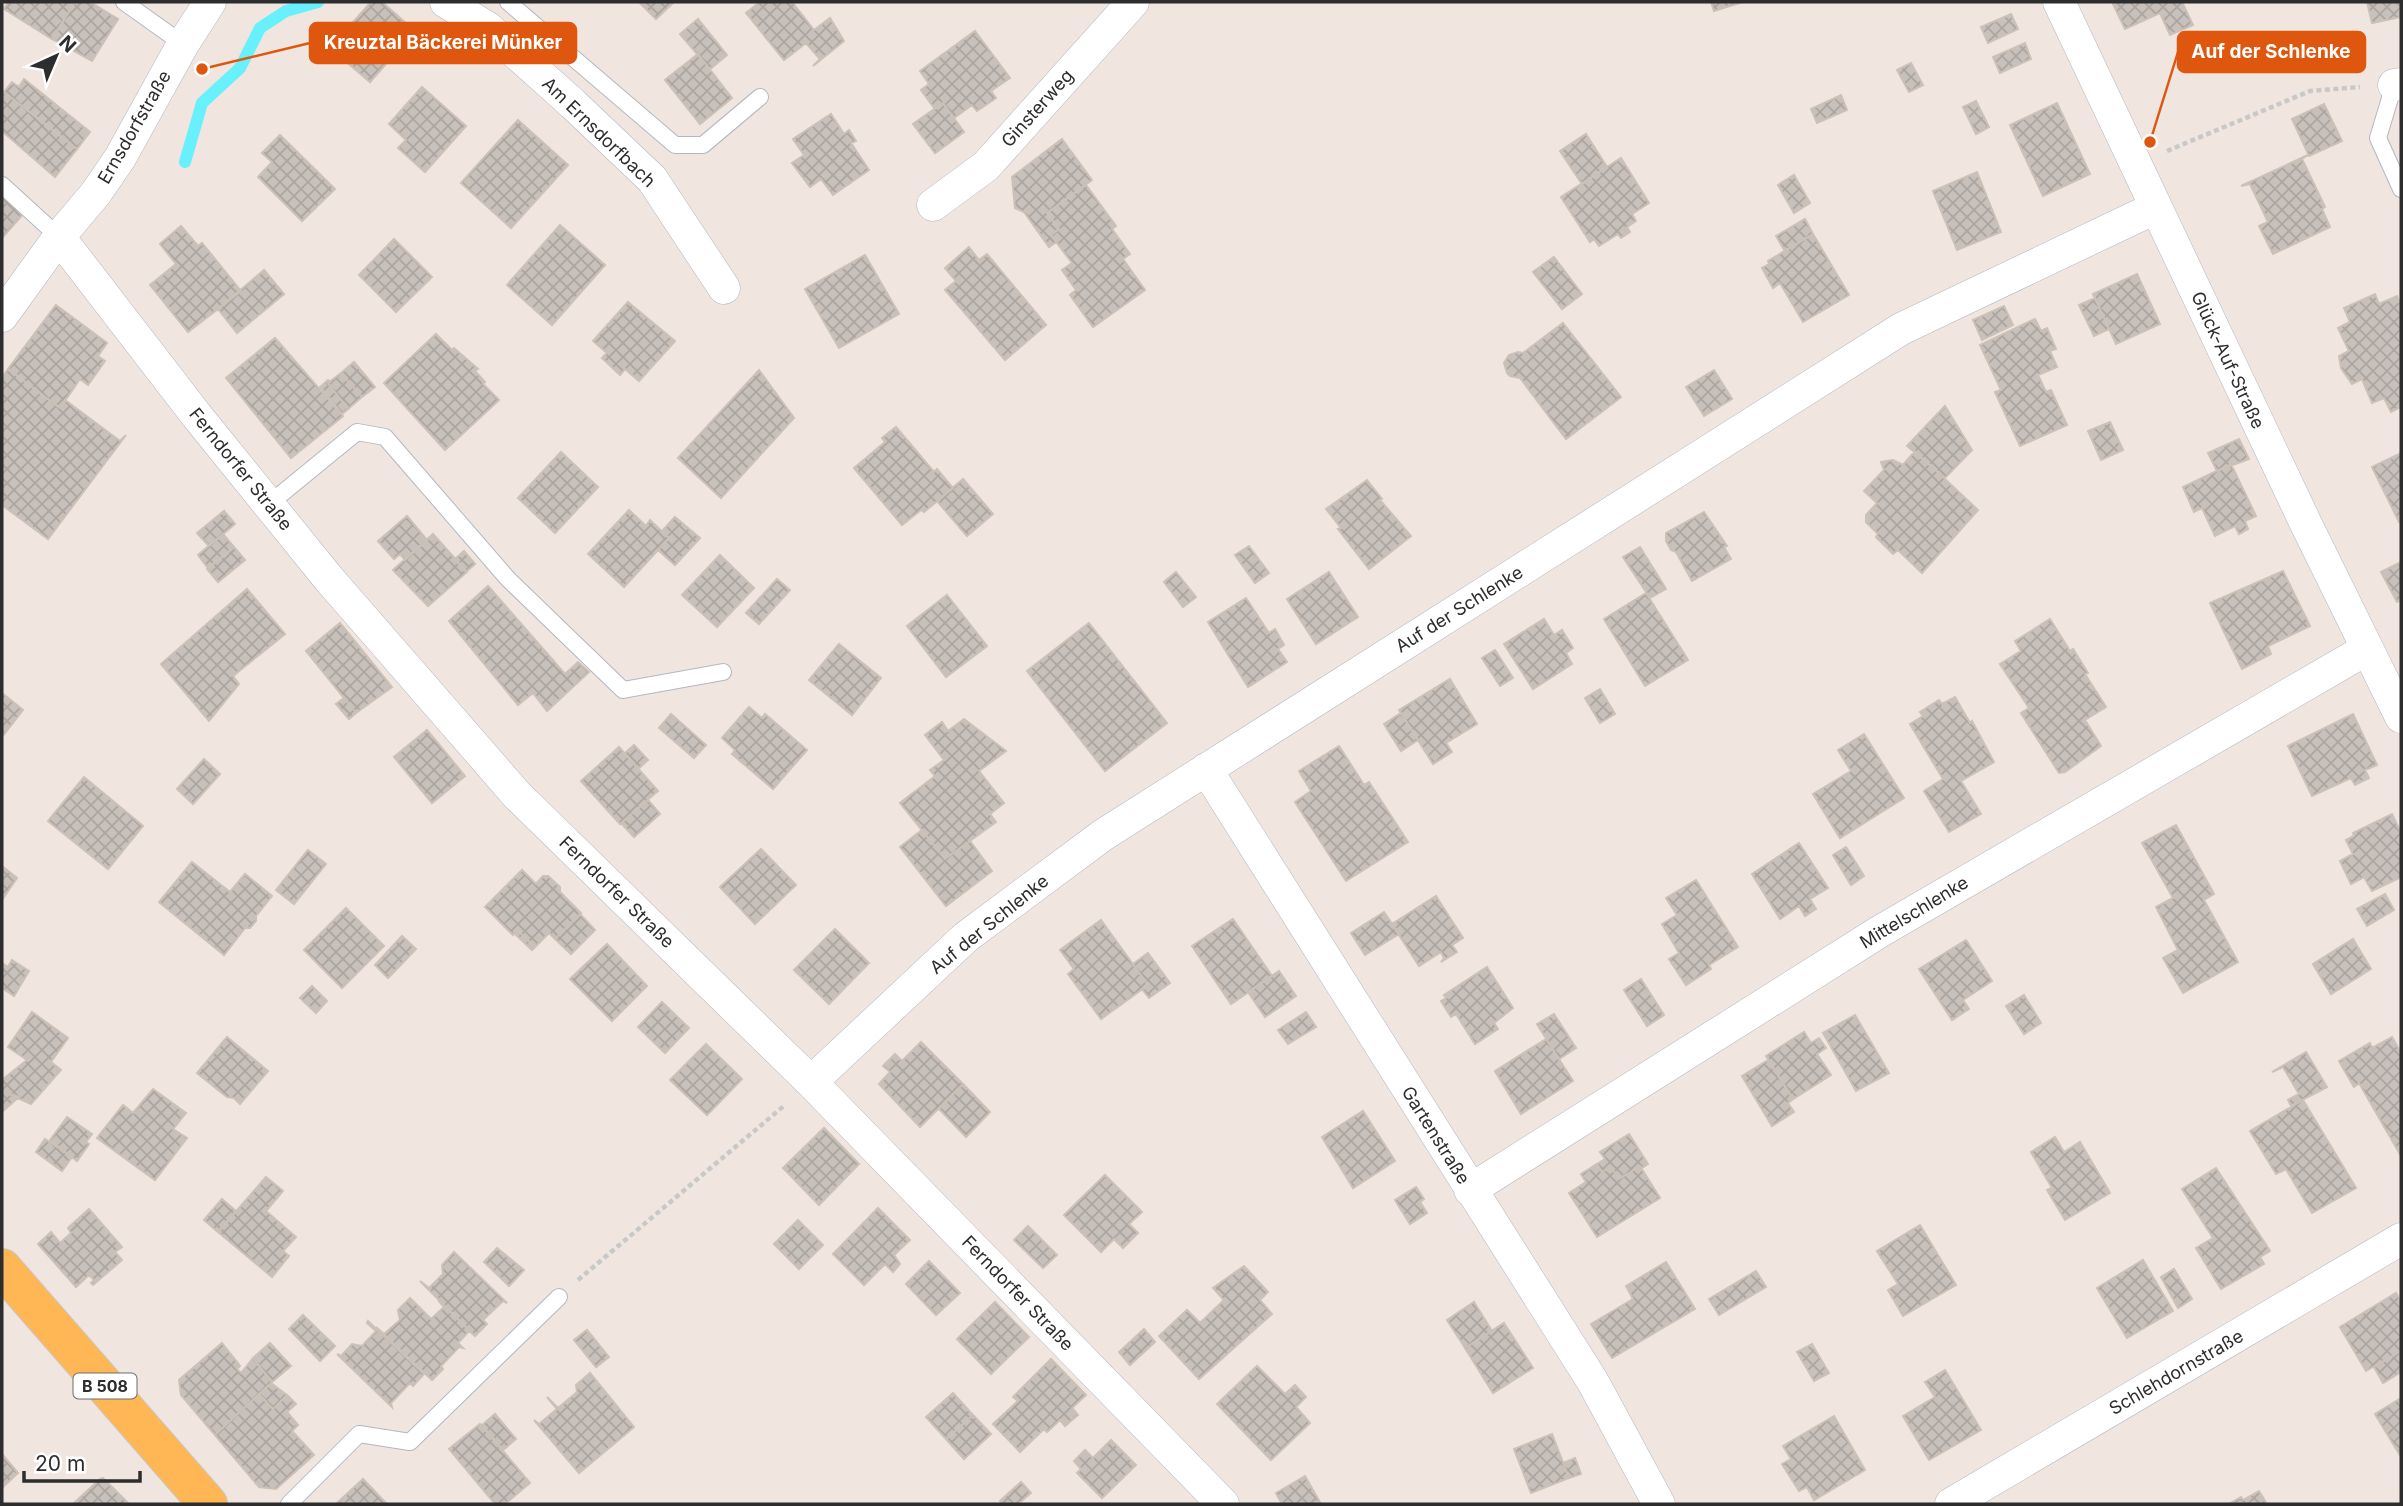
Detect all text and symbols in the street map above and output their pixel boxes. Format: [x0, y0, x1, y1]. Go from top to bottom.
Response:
north arrow [21, 21, 91, 91]
callout: Kreuztal Bäckerei Münker [310, 23, 576, 63]
text: N [54, 31, 81, 57]
text: Kreuztal Bäckerei Münker [324, 31, 563, 54]
callout: Auf der Schlenke [2178, 32, 2365, 72]
text: Auf der Schlenke [2191, 40, 2351, 63]
street label: Ginsterweg [997, 65, 1077, 151]
street label: Ernsdorfstraße [93, 67, 175, 187]
street label: Am Ernsdorfbach [538, 73, 660, 191]
street label: Glück-Auf-Straße [2187, 288, 2269, 432]
street label: Ferndorfer Straße [185, 404, 297, 534]
street label: Auf der Schlenke [1391, 561, 1527, 657]
street label: Ferndorfer Straße [555, 832, 679, 952]
street label: Auf der Schlenke [926, 870, 1052, 978]
street label: Mittelschlenke [1856, 871, 1972, 953]
street label: Gartenstraße [1398, 1082, 1474, 1188]
street label: Ferndorfer Straße [958, 1231, 1078, 1355]
street label: Schlehdornstraße [2105, 1325, 2247, 1419]
road number: B 508 [74, 1374, 136, 1398]
scale bar [24, 1440, 140, 1484]
text: 20 m [35, 1451, 85, 1476]

